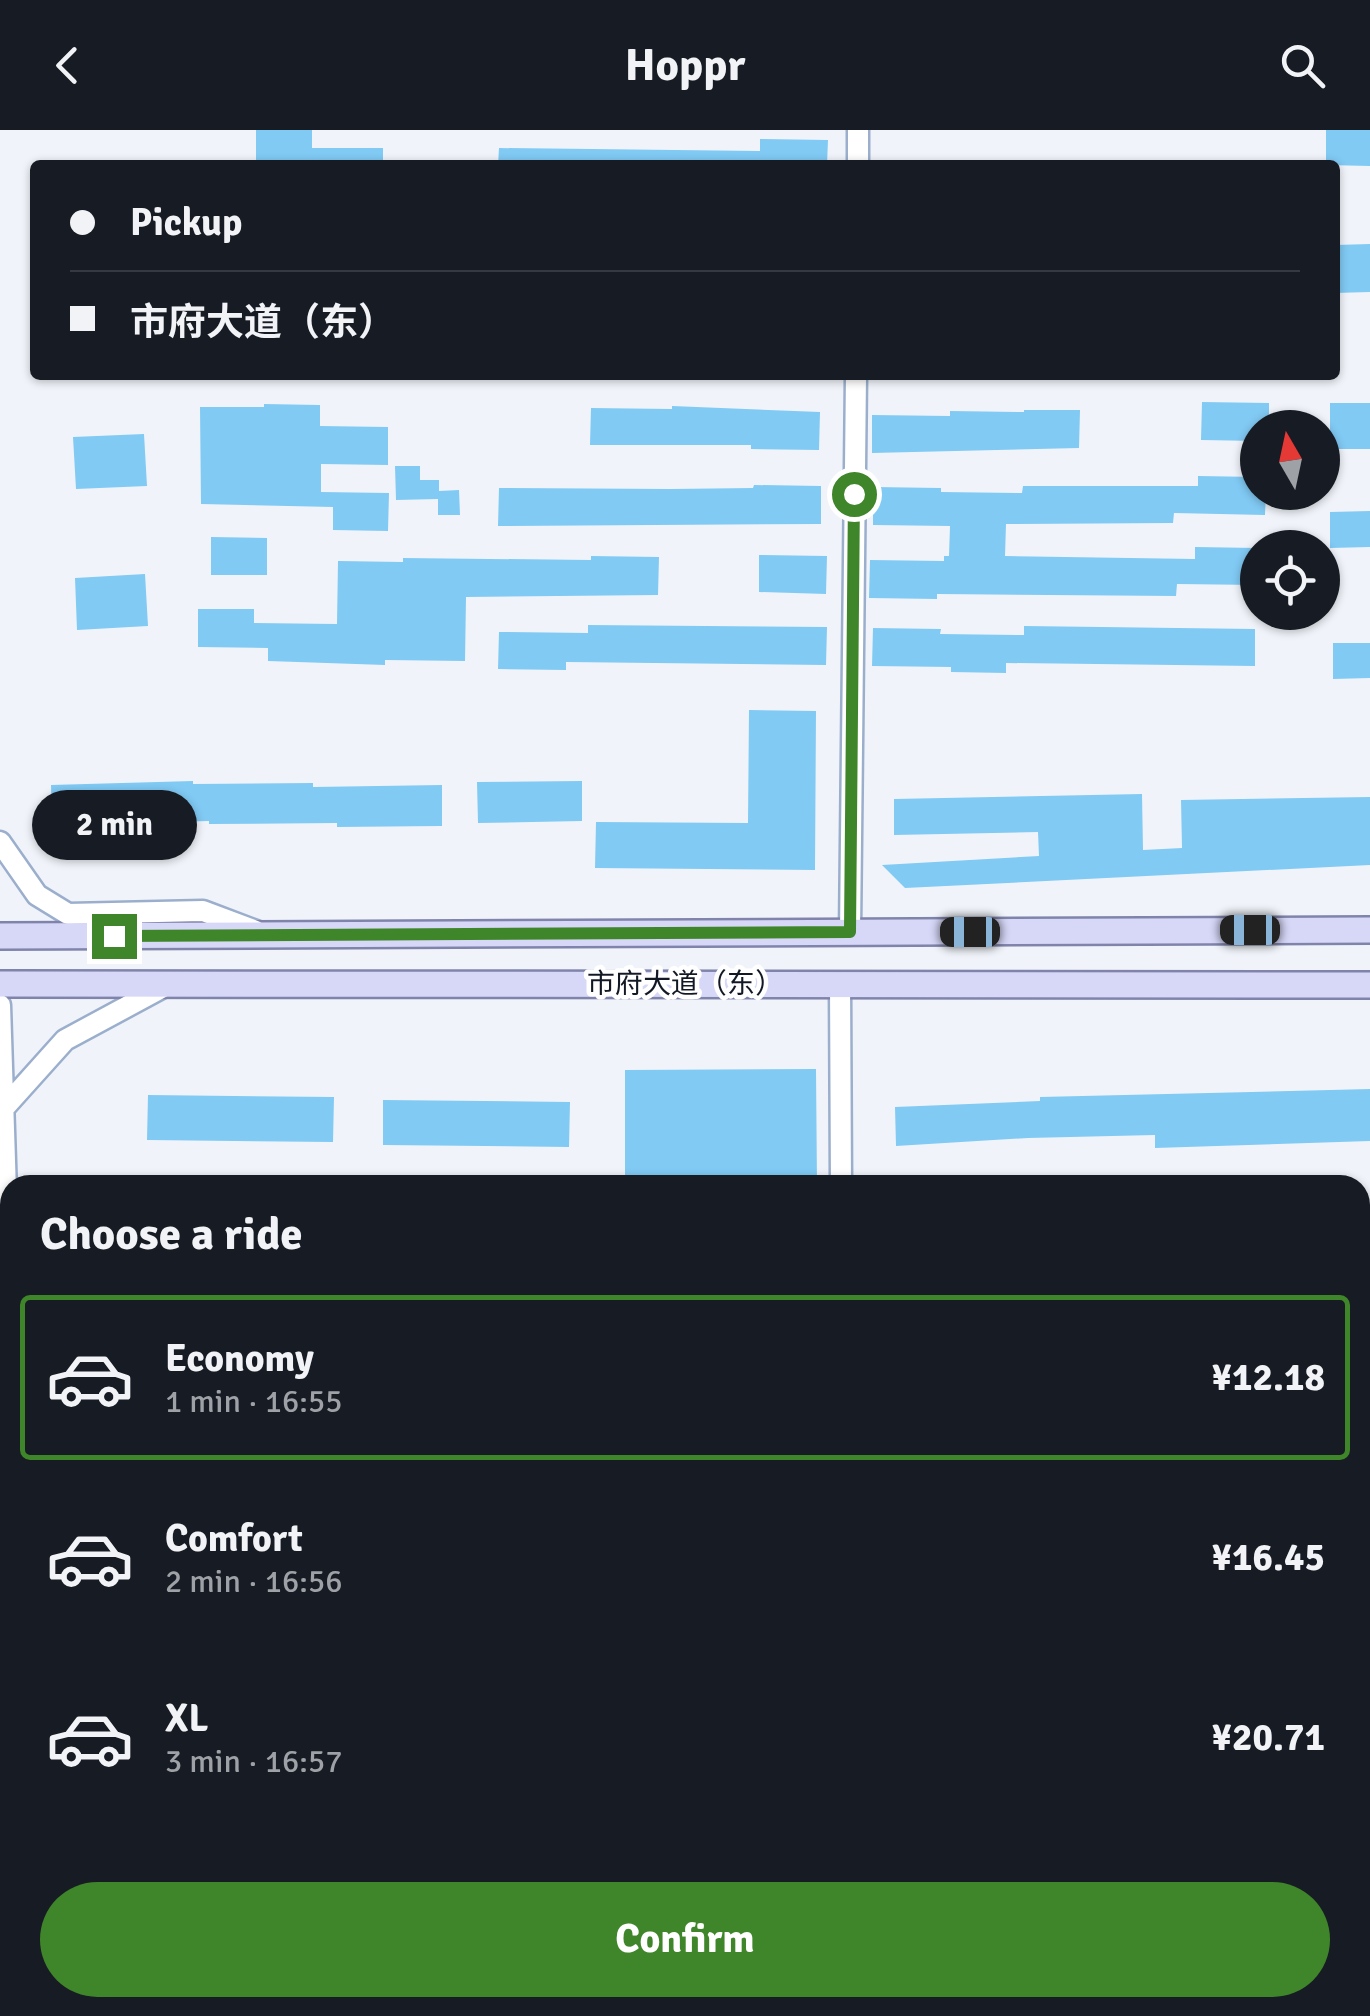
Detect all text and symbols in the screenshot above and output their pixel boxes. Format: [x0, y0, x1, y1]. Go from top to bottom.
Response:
icon: back [40, 38, 95, 93]
text: Hoppr [625, 38, 745, 93]
icon: search [1275, 38, 1330, 93]
text: Pickup [130, 199, 242, 246]
text: 市府大道（东） [130, 299, 396, 346]
north arrow [1240, 410, 1340, 510]
map controls [1240, 410, 1340, 630]
route start [832, 472, 877, 517]
button: locate [1240, 530, 1340, 630]
callout: 2 min [32, 791, 196, 861]
text: 2 min [76, 805, 153, 844]
route end [92, 914, 137, 959]
car [1220, 915, 1280, 945]
car [940, 917, 1000, 947]
street label: 市府大道（东） [587, 967, 783, 1001]
text: Choose a ride [40, 1207, 303, 1262]
icon: car [45, 1333, 135, 1423]
text: Economy [165, 1335, 314, 1382]
text: ¥12.18 [1212, 1354, 1325, 1401]
text: 1 min · 16:55 [165, 1382, 343, 1421]
icon: car [45, 1513, 135, 1603]
text: Comfort [165, 1515, 303, 1562]
text: ¥16.45 [1212, 1534, 1325, 1581]
text: 2 min · 16:56 [165, 1562, 343, 1601]
icon: car [45, 1693, 135, 1783]
text: XL [165, 1695, 208, 1742]
text: ¥20.71 [1212, 1714, 1325, 1761]
text: 3 min · 16:57 [165, 1742, 343, 1781]
button: Confirm [40, 1882, 1330, 1997]

